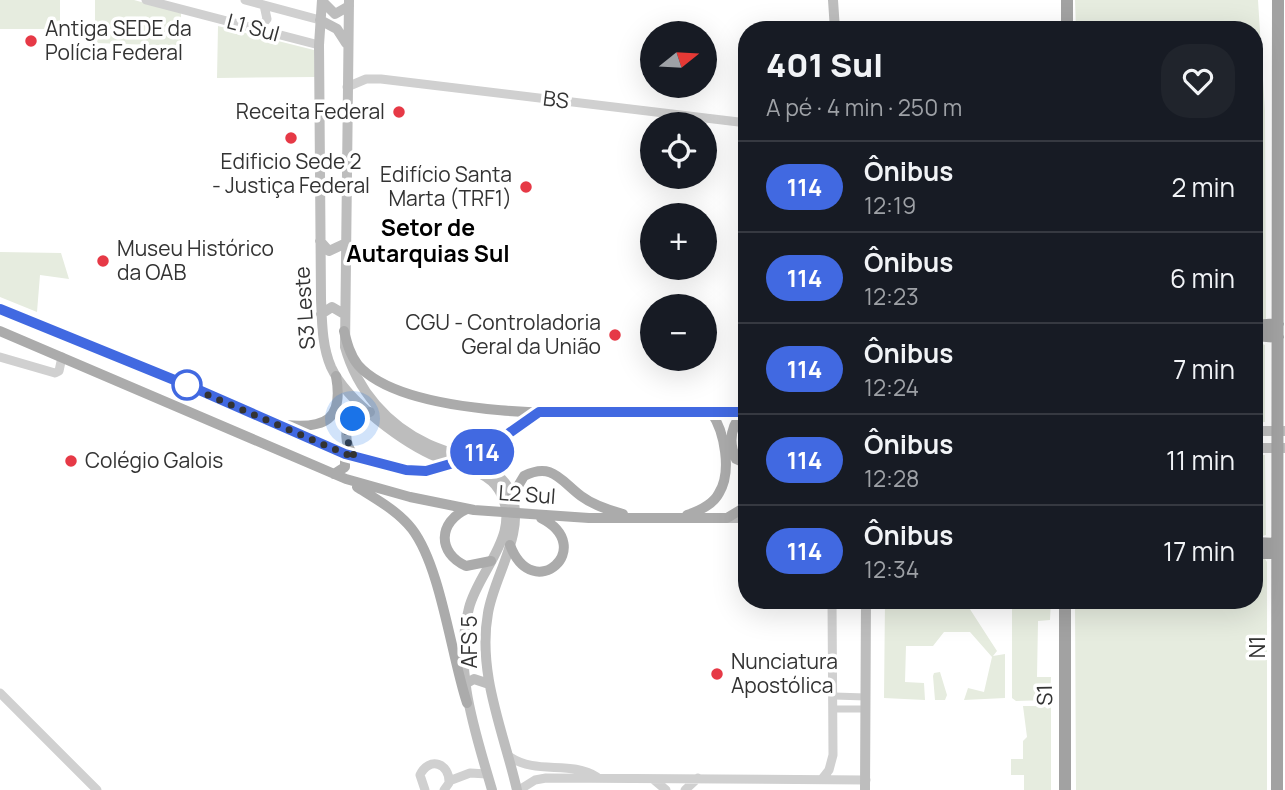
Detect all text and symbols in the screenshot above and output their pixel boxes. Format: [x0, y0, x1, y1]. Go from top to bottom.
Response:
street label: L1 Sul [224, 7, 283, 47]
place label: Antiga SEDE da Polícia Federal [45, 14, 192, 66]
north arrow [640, 21, 718, 98]
map controls [640, 21, 717, 371]
marker: Antiga SEDE da Polícia Federal [23, 33, 39, 49]
text: 401 Sul [766, 42, 883, 87]
button: heart [1161, 44, 1235, 118]
street label: BS [542, 84, 571, 114]
text: A pé · 4 min · 250 m [766, 91, 962, 123]
place label: Receita Federal [236, 97, 385, 125]
marker: Receita Federal [391, 104, 407, 120]
button: locate [640, 112, 717, 189]
marker: Edificio Sede 2 - Justiça Federal [283, 130, 299, 146]
place label: Edificio Sede 2 - Justiça Federal [212, 147, 370, 199]
text: Ônibus [864, 153, 953, 189]
place label: Edifício Santa Marta (TRF1) [380, 160, 512, 212]
text: 2 min [1171, 169, 1235, 205]
text: 114 [787, 170, 822, 203]
marker: Edifício Santa Marta (TRF1) [518, 179, 534, 195]
text: 12:19 [864, 189, 916, 221]
button: + [640, 203, 717, 280]
district label: Setor de Autarquias Sul [346, 211, 510, 269]
place label: Museu Histórico da OAB [117, 234, 274, 286]
text: Ônibus [864, 244, 953, 280]
marker: Museu Histórico da OAB [95, 253, 111, 269]
text: 6 min [1170, 260, 1235, 296]
text: 114 [787, 261, 822, 294]
street label: S3 Leste [287, 266, 321, 350]
text: 12:23 [864, 280, 919, 312]
button: − [640, 294, 717, 371]
place label: CGU - Controladoria Geral da União [406, 308, 601, 360]
marker: CGU - Controladoria Geral da União [607, 327, 623, 343]
text: Ônibus [864, 335, 953, 371]
text: 7 min [1173, 351, 1235, 387]
text: 114 [787, 352, 822, 385]
unlabelled marker [172, 370, 202, 400]
text: 12:24 [864, 371, 919, 403]
your location [335, 401, 370, 436]
text: Ônibus [864, 426, 953, 462]
line badge: 114 [442, 429, 522, 475]
text: 114 [464, 435, 500, 468]
text: 11 min [1166, 442, 1235, 478]
text: 114 [787, 443, 822, 476]
place label: Colégio Galois [85, 446, 223, 474]
marker: Colégio Galois [63, 453, 79, 469]
text: 12:28 [864, 462, 919, 494]
street label: L2 Sul [498, 478, 557, 510]
text: Ônibus [864, 517, 953, 553]
text: 17 min [1163, 533, 1235, 569]
text: 114 [787, 534, 822, 567]
text: 12:34 [864, 553, 919, 585]
street label: AFS 5 [455, 615, 483, 669]
street label: N1 [1243, 636, 1271, 658]
place label: Nunciatura Apostólica [731, 647, 838, 699]
marker: Nunciatura Apostólica [709, 666, 725, 682]
street label: S1 [1030, 684, 1058, 706]

